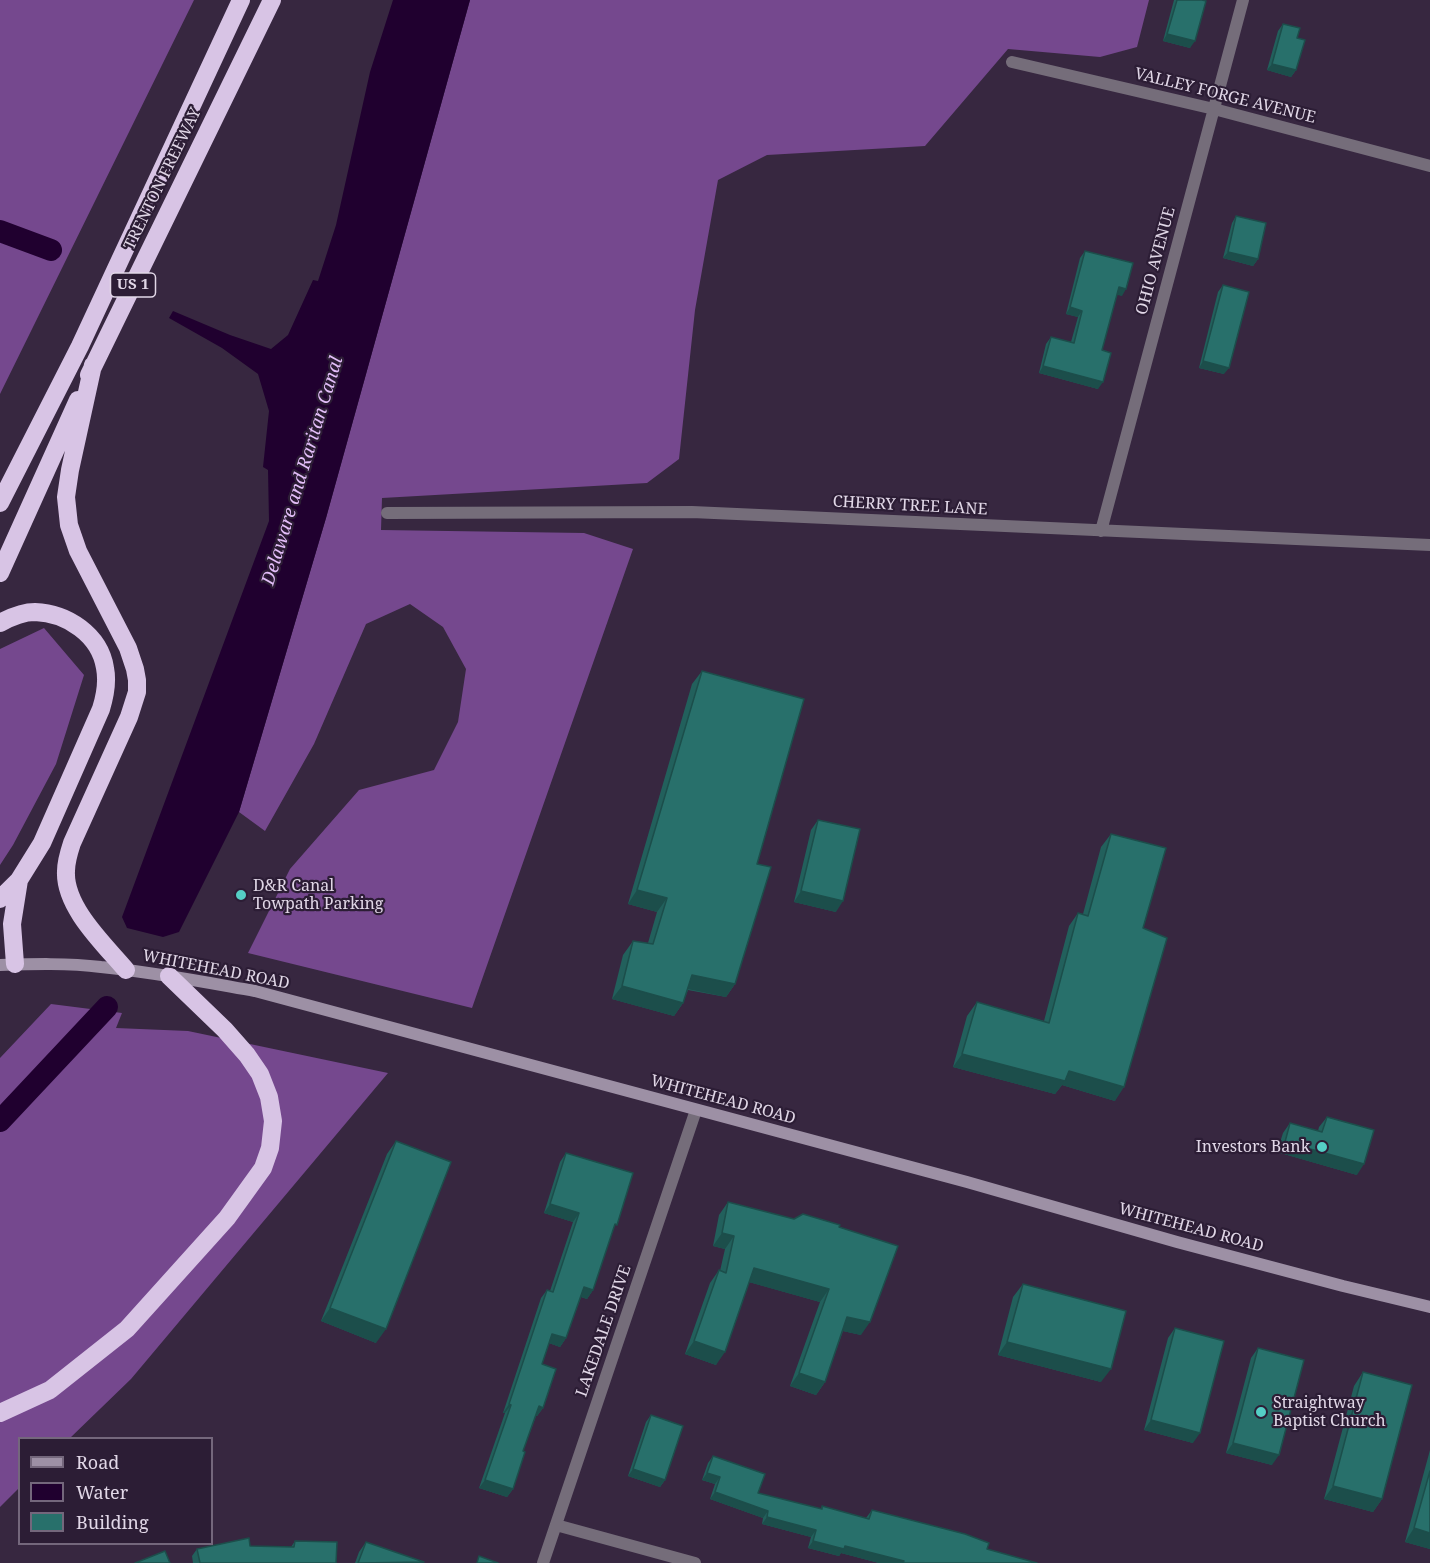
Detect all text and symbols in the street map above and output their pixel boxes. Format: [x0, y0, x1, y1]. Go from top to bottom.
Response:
street label: VALLEY FORGE AVENUE [1132, 64, 1318, 128]
street label: TRENTON FREEWAY [120, 105, 206, 253]
street label: OHIO AVENUE [1132, 205, 1180, 317]
road number: US 1 [110, 273, 156, 297]
water label: Delaware and Raritan Canal [258, 354, 348, 588]
street label: CHERRY TREE LANE [832, 492, 988, 520]
place label: D&R Canal Towpath Parking [253, 876, 383, 914]
marker: D&R Canal Towpath Parking [234, 888, 248, 902]
street label: WHITEHEAD ROAD [141, 946, 291, 994]
street label: WHITEHEAD ROAD [648, 1071, 798, 1129]
place label: Investors Bank [1196, 1137, 1310, 1157]
marker: Investors Bank [1315, 1140, 1329, 1154]
street label: WHITEHEAD ROAD [1116, 1199, 1266, 1257]
street label: LAKEDALE DRIVE [572, 1263, 636, 1399]
place label: Straightway Baptist Church [1273, 1393, 1386, 1431]
marker: Straightway Baptist Church [1254, 1405, 1268, 1419]
legend [18, 1437, 213, 1545]
text: Road [76, 1450, 119, 1474]
text: Water [76, 1480, 128, 1504]
text: Building [76, 1510, 149, 1534]

